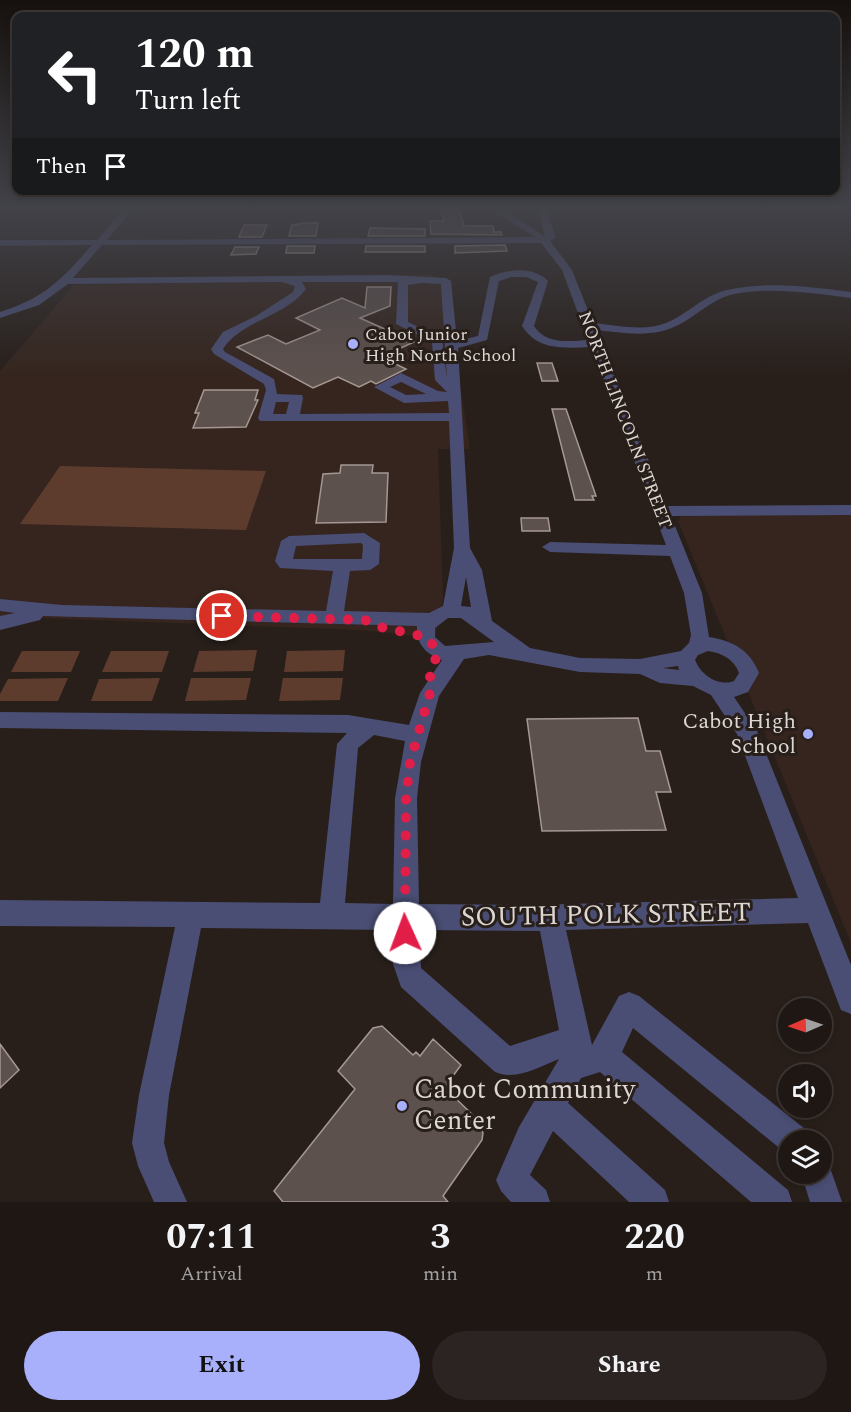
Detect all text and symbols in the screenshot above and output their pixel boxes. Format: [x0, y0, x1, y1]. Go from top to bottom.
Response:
text: 120 m [135, 23, 254, 86]
icon: left [36, 36, 114, 114]
text: Turn left [135, 80, 241, 122]
text: Then [36, 150, 87, 183]
icon: arrive [99, 150, 132, 183]
street label: NORTH LINCOLN STREET [571, 307, 679, 533]
place label: Cabot Junior High North School [365, 321, 516, 369]
marker: Cabot Junior High North School [346, 337, 360, 351]
pin [196, 590, 247, 641]
icon: arrive [205, 599, 238, 632]
place label: Cabot High School [682, 705, 796, 763]
marker: Cabot High School [801, 727, 815, 741]
street label: SOUTH POLK STREET [461, 891, 751, 939]
position arrow [373, 901, 437, 965]
north arrow [778, 998, 832, 1052]
map controls [778, 998, 832, 1184]
button: sound [778, 1064, 832, 1118]
place label: Cabot Community Center [414, 1069, 636, 1142]
marker: Cabot Community Center [395, 1099, 409, 1113]
button: layers [778, 1130, 832, 1184]
text: 07:11 [166, 1210, 257, 1265]
text: 3 [430, 1210, 451, 1265]
text: 220 [624, 1210, 685, 1265]
text: Arrival [180, 1259, 243, 1289]
text: min [423, 1259, 458, 1289]
text: m [646, 1259, 663, 1289]
button: Exit [24, 1331, 420, 1400]
button: Share [432, 1331, 827, 1400]

